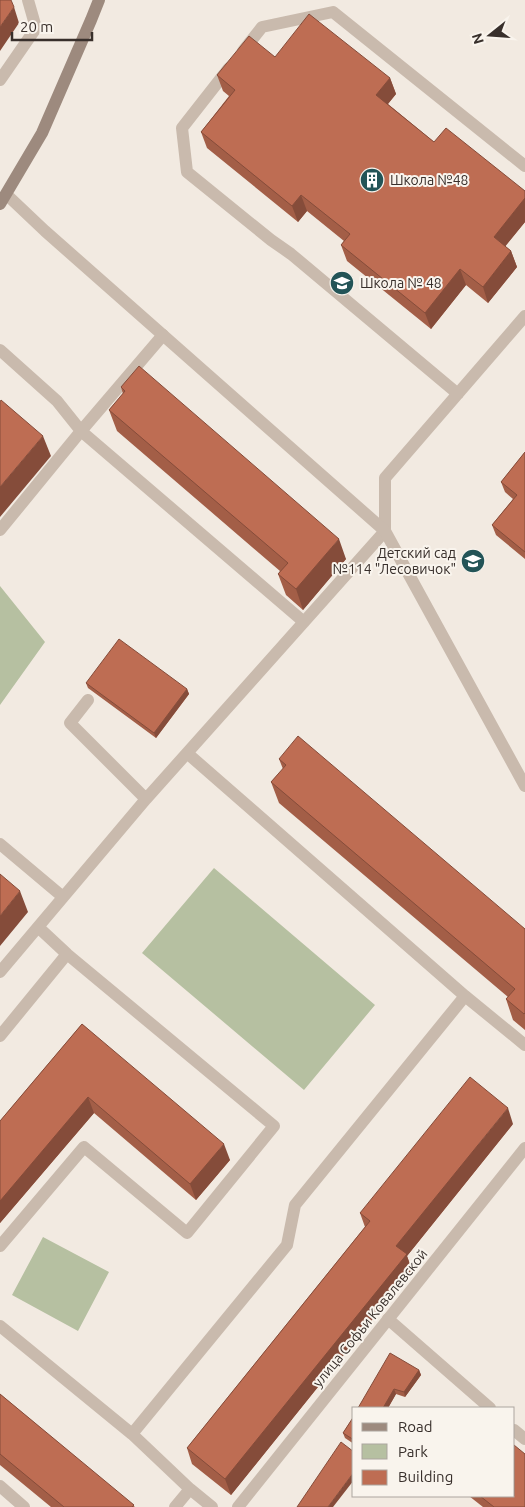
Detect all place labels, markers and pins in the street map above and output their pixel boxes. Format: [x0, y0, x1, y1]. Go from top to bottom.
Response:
building icon: Школа №48 [359, 167, 385, 193]
place label: Школа №48 [390, 172, 469, 188]
school or university icon: Школа № 48 [329, 270, 355, 296]
place label: Школа № 48 [360, 275, 442, 291]
place label: Детский сад №114 "Лесовичок" [333, 545, 456, 577]
school or university icon: Детский сад №114 "Лесовичок" [460, 548, 486, 574]

